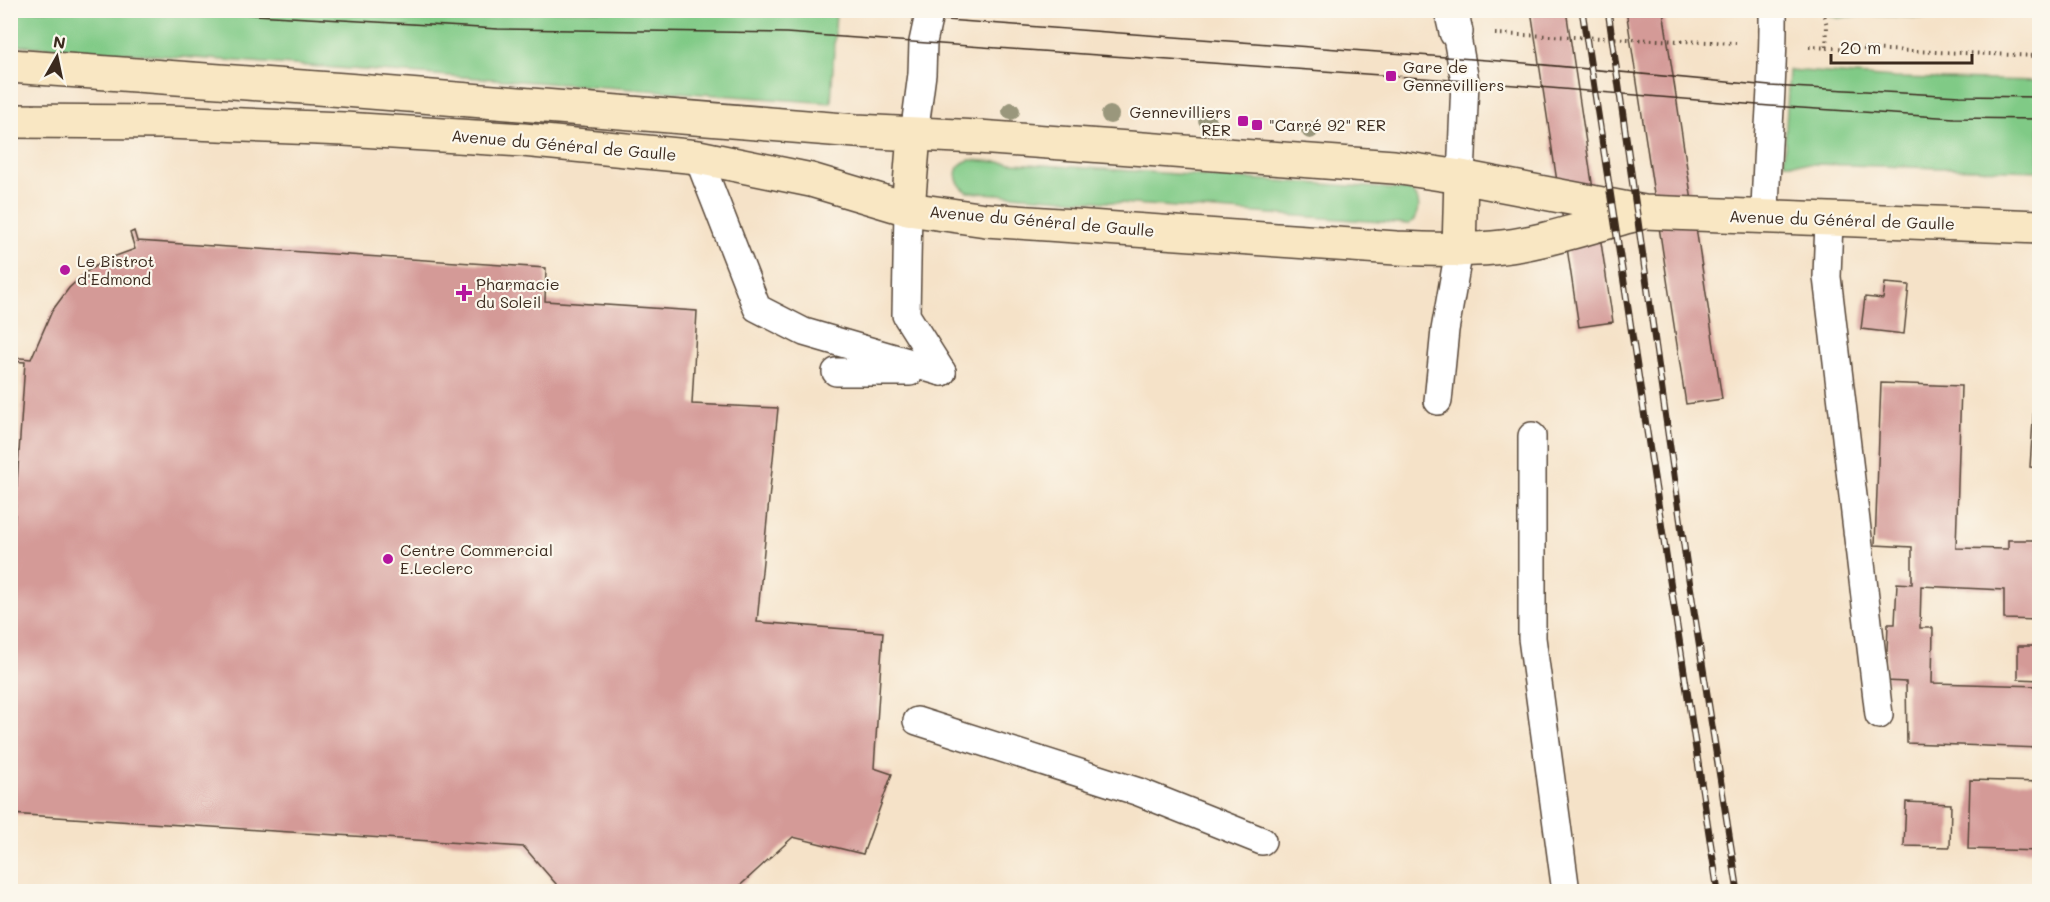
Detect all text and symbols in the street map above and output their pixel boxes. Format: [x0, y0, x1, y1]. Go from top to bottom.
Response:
north arrow [27, 27, 87, 87]
scale bar [1831, 27, 1972, 65]
text: N [52, 30, 67, 53]
text: 20 m [1840, 35, 1881, 59]
place label: Gare de Gennevilliers [1403, 56, 1504, 95]
marker: Gare de Gennevilliers [1384, 69, 1398, 83]
place label: Gennevilliers RER [1130, 101, 1231, 140]
marker: Gennevilliers RER [1236, 114, 1250, 128]
place label: "Carré 92" RER [1269, 114, 1386, 135]
marker: "Carré 92" RER [1250, 118, 1264, 132]
street label: Avenue du Général de Gaulle [451, 124, 677, 165]
street label: Avenue du Général de Gaulle [929, 200, 1155, 241]
street label: Avenue du Général de Gaulle [1729, 205, 1955, 234]
place label: Le Bistrot d'Edmond [77, 250, 155, 289]
marker: Le Bistrot d'Edmond [58, 263, 72, 277]
place label: Pharmacie du Soleil [476, 273, 560, 312]
marker: Pharmacie du Soleil [457, 286, 471, 300]
place label: Centre Commercial E.Leclerc [400, 539, 553, 578]
marker: Centre Commercial E.Leclerc [381, 552, 395, 566]

